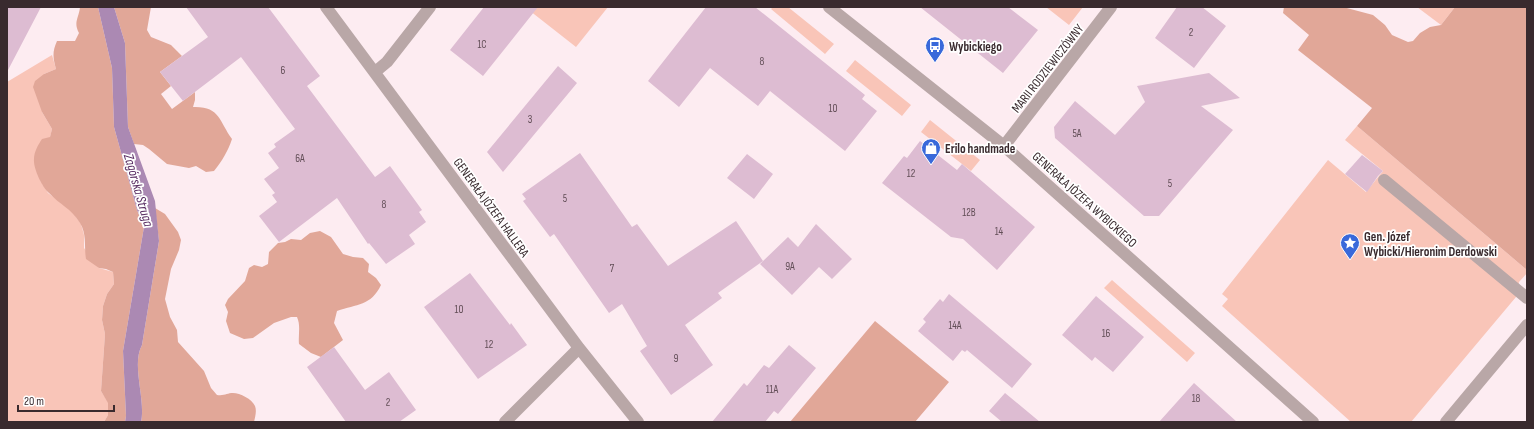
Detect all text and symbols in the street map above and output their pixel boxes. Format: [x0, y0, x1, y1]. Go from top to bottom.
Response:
street label: MARII RODZIEWICZÓWNY [1008, 21, 1088, 116]
house number: 2 [1189, 26, 1194, 39]
bus stop icon: Wybickiego [924, 35, 946, 63]
house number: 1C [477, 38, 487, 51]
place label: Wybickiego [949, 39, 1002, 55]
house number: 8 [760, 55, 765, 68]
house number: 6 [281, 64, 286, 77]
house number: 10 [829, 102, 837, 115]
house number: 3 [528, 113, 533, 126]
house number: 5A [1072, 127, 1082, 140]
shop icon: Erilo handmade [920, 137, 942, 165]
place label: Erilo handmade [945, 141, 1016, 157]
street label: GENERAŁA JÓZEFA WYBICKIEGO [1029, 149, 1140, 251]
water label: Zagórska Struga [120, 151, 157, 229]
house number: 6A [295, 152, 305, 165]
street label: GENERAŁA JÓZEFA HALLERA [450, 155, 533, 261]
house number: 12 [907, 167, 916, 180]
house number: 5 [1168, 177, 1172, 190]
house number: 5 [563, 192, 567, 205]
house number: 8 [382, 198, 387, 211]
house number: 12B [962, 206, 976, 219]
house number: 14 [995, 225, 1004, 238]
place label: Gen. Józef Wybicki/Hieronim Derdowski [1364, 229, 1497, 260]
place icon: Gen. Józef Wybicki/Hieronim Derdowski [1339, 232, 1361, 260]
house number: 9A [785, 260, 795, 273]
house number: 7 [610, 262, 615, 275]
house number: 10 [455, 303, 463, 316]
house number: 14A [948, 319, 962, 332]
house number: 16 [1102, 327, 1111, 340]
house number: 12 [485, 338, 494, 351]
house number: 9 [674, 352, 679, 365]
house number: 11A [766, 383, 779, 396]
scale bar [18, 387, 114, 413]
house number: 18 [1192, 392, 1201, 405]
text: 20 m [24, 394, 44, 409]
house number: 2 [386, 396, 391, 409]

